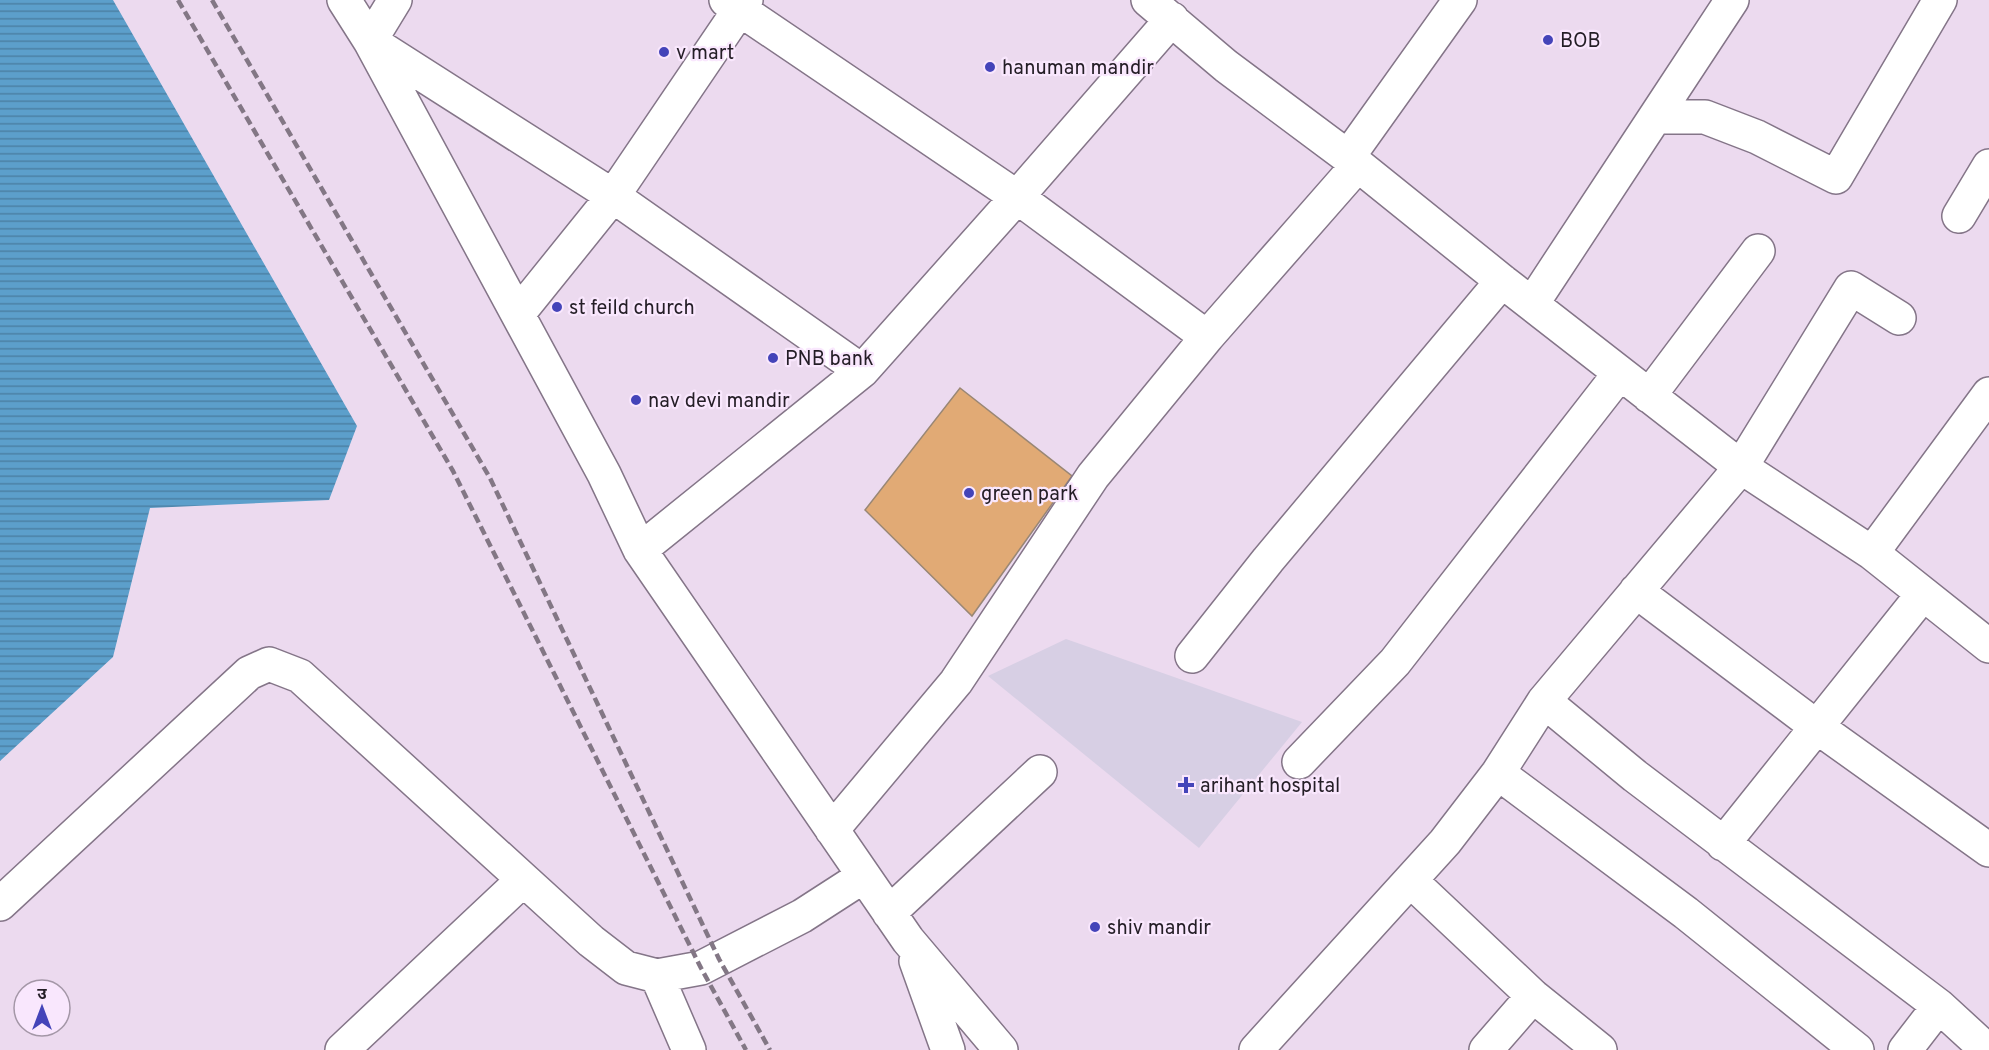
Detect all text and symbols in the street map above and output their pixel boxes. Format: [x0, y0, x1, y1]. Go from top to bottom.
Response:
place label: BOB [1560, 29, 1601, 55]
marker: BOB [1541, 33, 1555, 47]
place label: v mart [676, 41, 734, 67]
marker: v mart [657, 45, 671, 59]
place label: hanuman mandir [1002, 56, 1154, 82]
marker: hanuman mandir [983, 60, 997, 74]
place label: st feild church [569, 296, 695, 322]
marker: st feild church [550, 300, 564, 314]
place label: PNB bank [785, 347, 874, 373]
marker: PNB bank [766, 351, 780, 365]
place label: nav devi mandir [648, 389, 790, 415]
marker: nav devi mandir [629, 393, 643, 407]
place label: green park [981, 482, 1078, 508]
marker: green park [962, 486, 976, 500]
place label: arihant hospital [1200, 774, 1340, 800]
marker: arihant hospital [1177, 776, 1195, 794]
place label: shiv mandir [1107, 916, 1211, 942]
marker: shiv mandir [1088, 920, 1102, 934]
north arrow [12, 978, 72, 1038]
text: उ [37, 985, 47, 1005]

